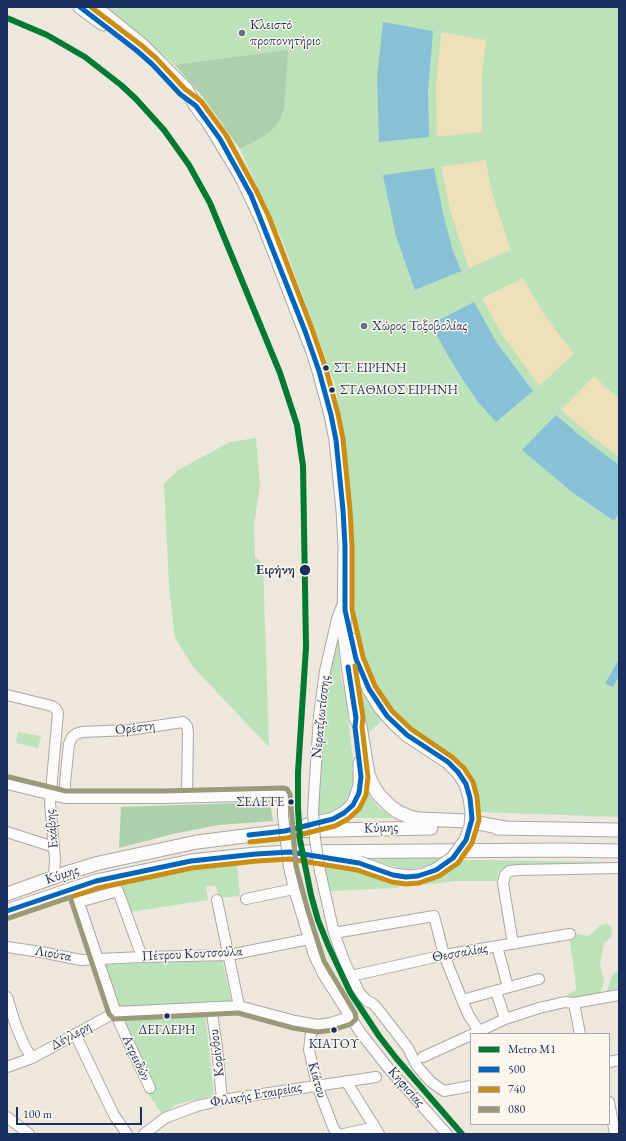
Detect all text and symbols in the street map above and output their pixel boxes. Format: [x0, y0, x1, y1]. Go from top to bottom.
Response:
place label: Κλειστό προπονητήριο [250, 17, 321, 50]
marker: Κλειστό προπονητήριο [237, 28, 247, 38]
place label: Χώρος Τοξοβολίας [372, 318, 467, 334]
marker: Χώρος Τοξοβολίας [359, 321, 369, 331]
place label: ΣΤ. ΕΙΡΗΝΗ [334, 360, 406, 376]
marker: ΣΤ. ΕΙΡΗΝΗ [321, 363, 331, 373]
place label: ΣΤΑΘΜΟΣ ΕΙΡΗΝΗ [340, 382, 458, 398]
marker: ΣΤΑΘΜΟΣ ΕΙΡΗΝΗ [327, 385, 337, 395]
place label: Ειρήνη [256, 562, 295, 578]
marker: Ειρήνη [298, 563, 312, 577]
street label: Νερατζιωτίσσης [308, 675, 334, 759]
street label: Ορέστη [114, 717, 156, 739]
place label: ΣΕΛΕΤΕ [236, 794, 284, 810]
marker: ΣΕΛΕΤΕ [286, 797, 296, 807]
street label: Εκάβης [42, 809, 62, 849]
street label: Κύμης [364, 819, 398, 837]
street label: Κύμης [43, 862, 81, 888]
street label: Θεσσαλίας [431, 940, 489, 966]
street label: Λιούτα [33, 943, 73, 965]
street label: Πέτρου Κουτσούλα [141, 943, 243, 965]
marker: ΔΕΓΛΕΡΗ [162, 1011, 172, 1021]
street label: Δέγλερη [48, 1018, 94, 1054]
place label: ΔΕΓΛΕΡΗ [139, 1022, 195, 1038]
marker: ΚΙΑΤΟΥ [329, 1025, 339, 1035]
street label: Κορίνθου [206, 1028, 228, 1078]
street label: Ατρειδών [118, 1032, 154, 1084]
legend [470, 1033, 610, 1125]
place label: ΚΙΑΤΟΥ [309, 1036, 359, 1052]
text: Metro Μ1 [508, 1041, 556, 1057]
street label: Κιάτου [304, 1060, 330, 1100]
text: 500 [508, 1061, 525, 1077]
street label: Κηφισίας [384, 1063, 428, 1111]
street label: Φιλικής Εταιρείας [209, 1079, 303, 1111]
text: 740 [508, 1081, 525, 1097]
scale bar [18, 1099, 144, 1125]
text: 080 [508, 1101, 525, 1117]
text: 100 m [23, 1106, 52, 1122]

